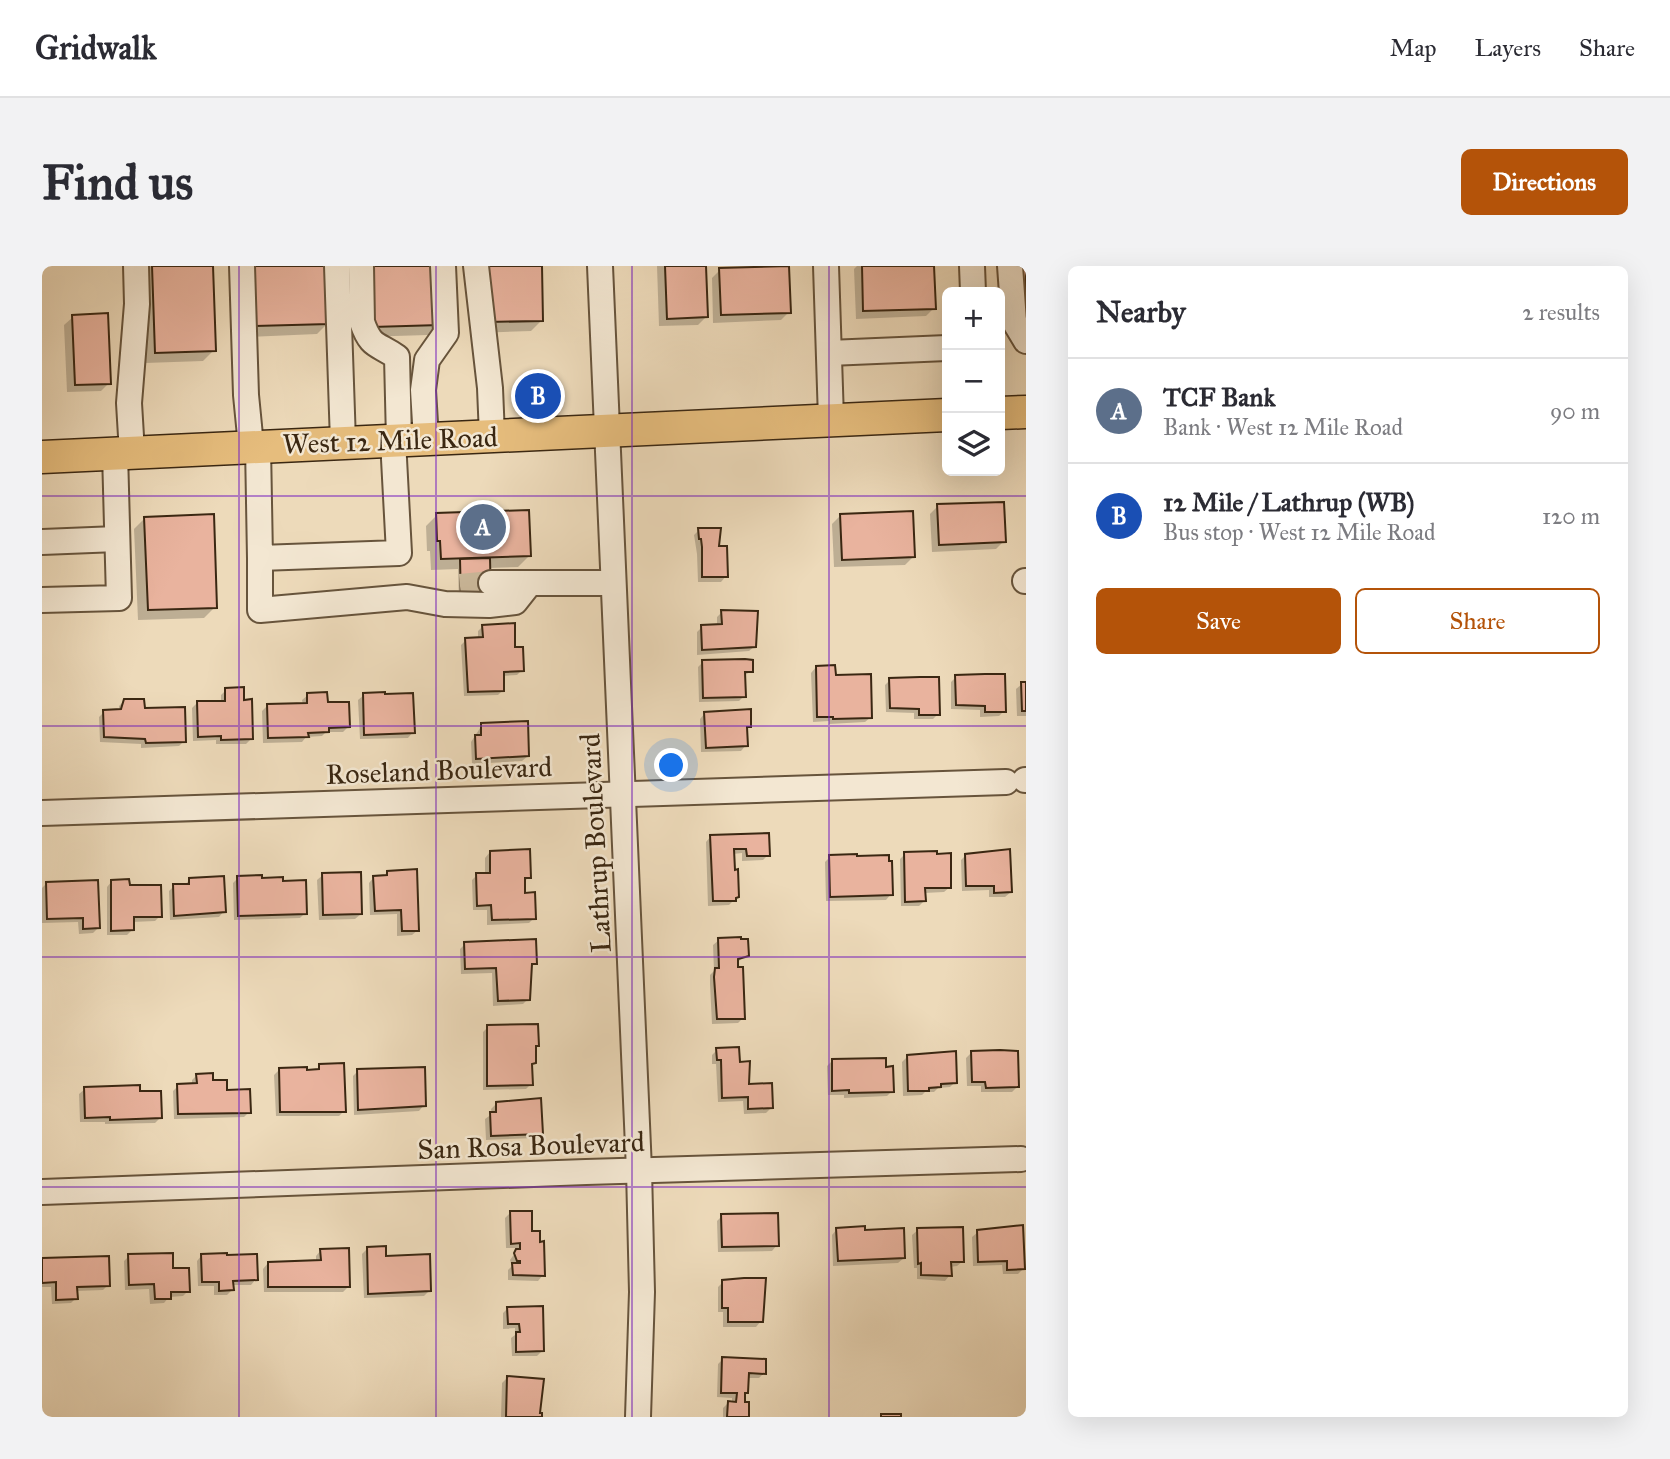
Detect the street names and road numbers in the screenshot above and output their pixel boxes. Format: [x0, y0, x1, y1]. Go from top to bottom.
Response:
street label: West 12 Mile Road [282, 419, 498, 462]
street label: Lathrup Boulevard [572, 732, 619, 954]
street label: Roseland Boulevard [325, 749, 553, 792]
street label: San Rosa Boulevard [417, 1124, 645, 1167]

